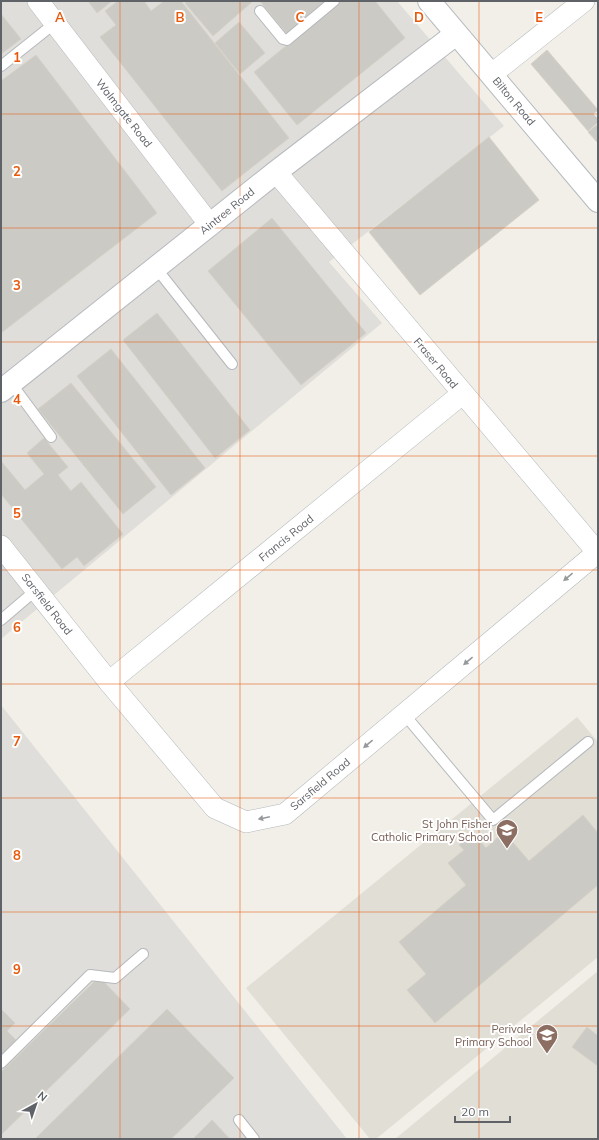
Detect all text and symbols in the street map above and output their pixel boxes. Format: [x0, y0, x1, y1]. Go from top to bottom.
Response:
text: A [55, 9, 65, 25]
text: B [176, 9, 185, 25]
text: C [296, 9, 305, 25]
text: D [414, 9, 424, 25]
text: E [535, 9, 543, 25]
text: 1 [13, 49, 21, 65]
street label: Bilton Road [490, 74, 538, 128]
street label: Walmgate Road [93, 76, 155, 150]
text: 2 [13, 163, 21, 179]
street label: Aintree Road [197, 185, 257, 237]
text: 3 [13, 277, 21, 293]
street label: Fraser Road [411, 335, 461, 391]
text: 4 [13, 391, 21, 407]
text: 5 [13, 505, 21, 521]
street label: Francis Road [256, 512, 316, 564]
street label: Sarsfield Road [19, 570, 75, 638]
one-way arrow [562, 573, 573, 582]
text: 6 [13, 619, 21, 635]
one-way arrow [463, 656, 473, 665]
text: 7 [13, 733, 21, 749]
one-way arrow [363, 740, 374, 749]
street label: Sarsfield Road [287, 755, 353, 813]
one-way arrow [258, 815, 270, 821]
place label: St John Fisher Catholic Primary School [371, 817, 492, 844]
school or university icon: St John Fisher Catholic Primary School [494, 817, 520, 850]
text: 8 [13, 847, 21, 863]
text: 9 [13, 961, 21, 977]
place label: Perivale Primary School [455, 1022, 532, 1049]
school or university icon: Perivale Primary School [534, 1022, 560, 1055]
north arrow [16, 1084, 56, 1124]
text: N [35, 1088, 50, 1104]
scale bar [455, 1098, 510, 1124]
text: 20 m [461, 1104, 489, 1119]

